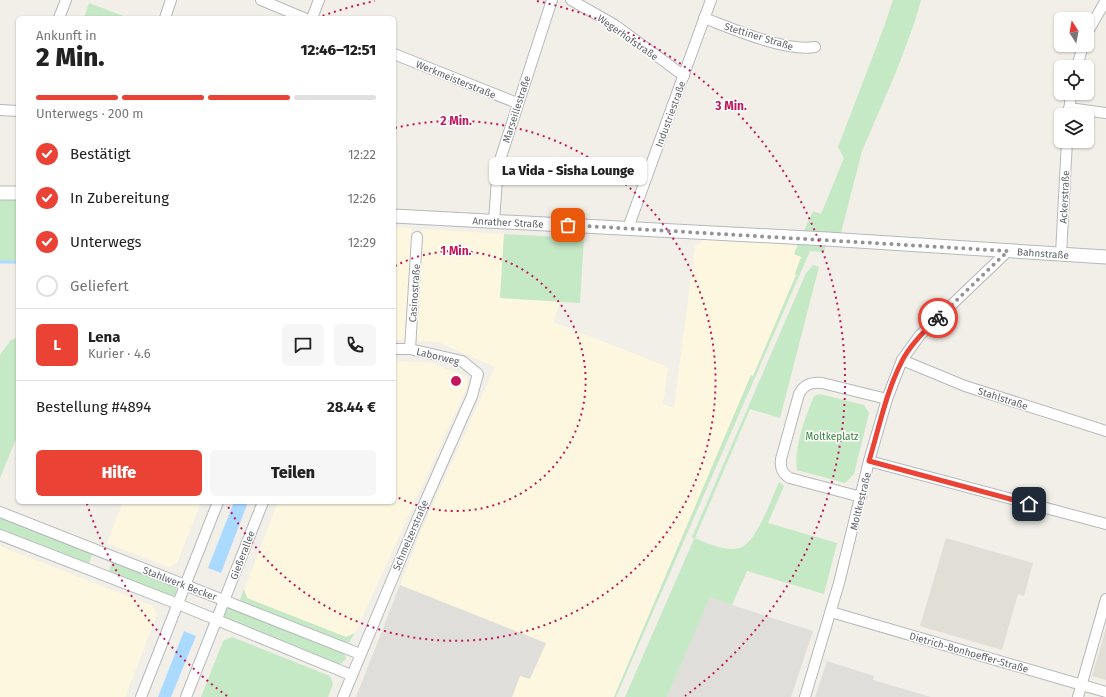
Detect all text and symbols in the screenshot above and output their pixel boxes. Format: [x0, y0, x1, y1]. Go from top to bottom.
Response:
street label: Wegerhofstraße [595, 12, 660, 63]
north arrow [1054, 12, 1094, 52]
map controls [1054, 12, 1094, 148]
street label: Stettiner Straße [723, 21, 795, 53]
text: Ankunft in [36, 28, 97, 43]
text: 12:46–12:51 [300, 41, 376, 59]
text: 2 Min. [36, 42, 105, 73]
street label: Werkmeisterstraße [414, 58, 497, 101]
button: locate [1054, 60, 1094, 100]
street label: Marseillestraße [500, 74, 533, 144]
street label: Industriestraße [653, 80, 688, 149]
text: 3 Min. [714, 99, 747, 113]
text: Unterwegs · 200 m [36, 106, 144, 121]
button: layers [1054, 108, 1094, 148]
text: 2 Min. [440, 114, 472, 128]
icon: check [36, 143, 58, 165]
text: Bestätigt [70, 145, 131, 163]
text: 12:22 [348, 147, 376, 162]
callout: La Vida - Sisha Lounge [489, 157, 647, 185]
text: La Vida - Sisha Lounge [502, 163, 634, 178]
street label: Ackerstraße [1058, 170, 1072, 224]
icon: check [36, 187, 58, 209]
text: In Zubereitung [70, 189, 169, 207]
text: 12:26 [347, 191, 376, 206]
pin [551, 208, 585, 242]
icon: bag [557, 214, 579, 236]
street label: Anrather Straße [472, 215, 544, 231]
icon: check [36, 231, 58, 253]
text: Unterwegs [70, 233, 142, 251]
text: 12:29 [348, 235, 376, 250]
text: 1 Min. [440, 244, 472, 258]
street label: Bahnstraße [1017, 246, 1069, 262]
street label: Casinostraße [407, 263, 423, 323]
text: Geliefert [70, 277, 129, 295]
courier [918, 298, 958, 338]
icon: bike [927, 307, 949, 329]
button: chat [282, 324, 324, 366]
button: phone [334, 324, 376, 366]
text: Lena [88, 328, 120, 346]
text: L [53, 336, 61, 354]
text: Kurier · 4.6 [88, 346, 151, 361]
street label: Laborweg [415, 346, 461, 368]
centre of rings [449, 374, 463, 388]
street label: Stahlstraße [976, 385, 1029, 413]
text: Bestellung #4894 [36, 398, 151, 416]
text: 28.44 € [327, 398, 376, 416]
park label: Moltkeplatz [806, 431, 859, 443]
button: Hilfe [36, 450, 202, 496]
button: Teilen [210, 450, 376, 496]
street label: Moltkestraße [848, 471, 874, 531]
pin [1012, 487, 1046, 521]
icon: home [1018, 493, 1040, 515]
street label: Schmelzerstraße [391, 498, 431, 572]
street label: Gießerallee [228, 529, 258, 582]
street label: Stahlwerk Becker [141, 564, 218, 604]
street label: Dietrich-Bonhoeffer-Straße [908, 630, 1030, 676]

